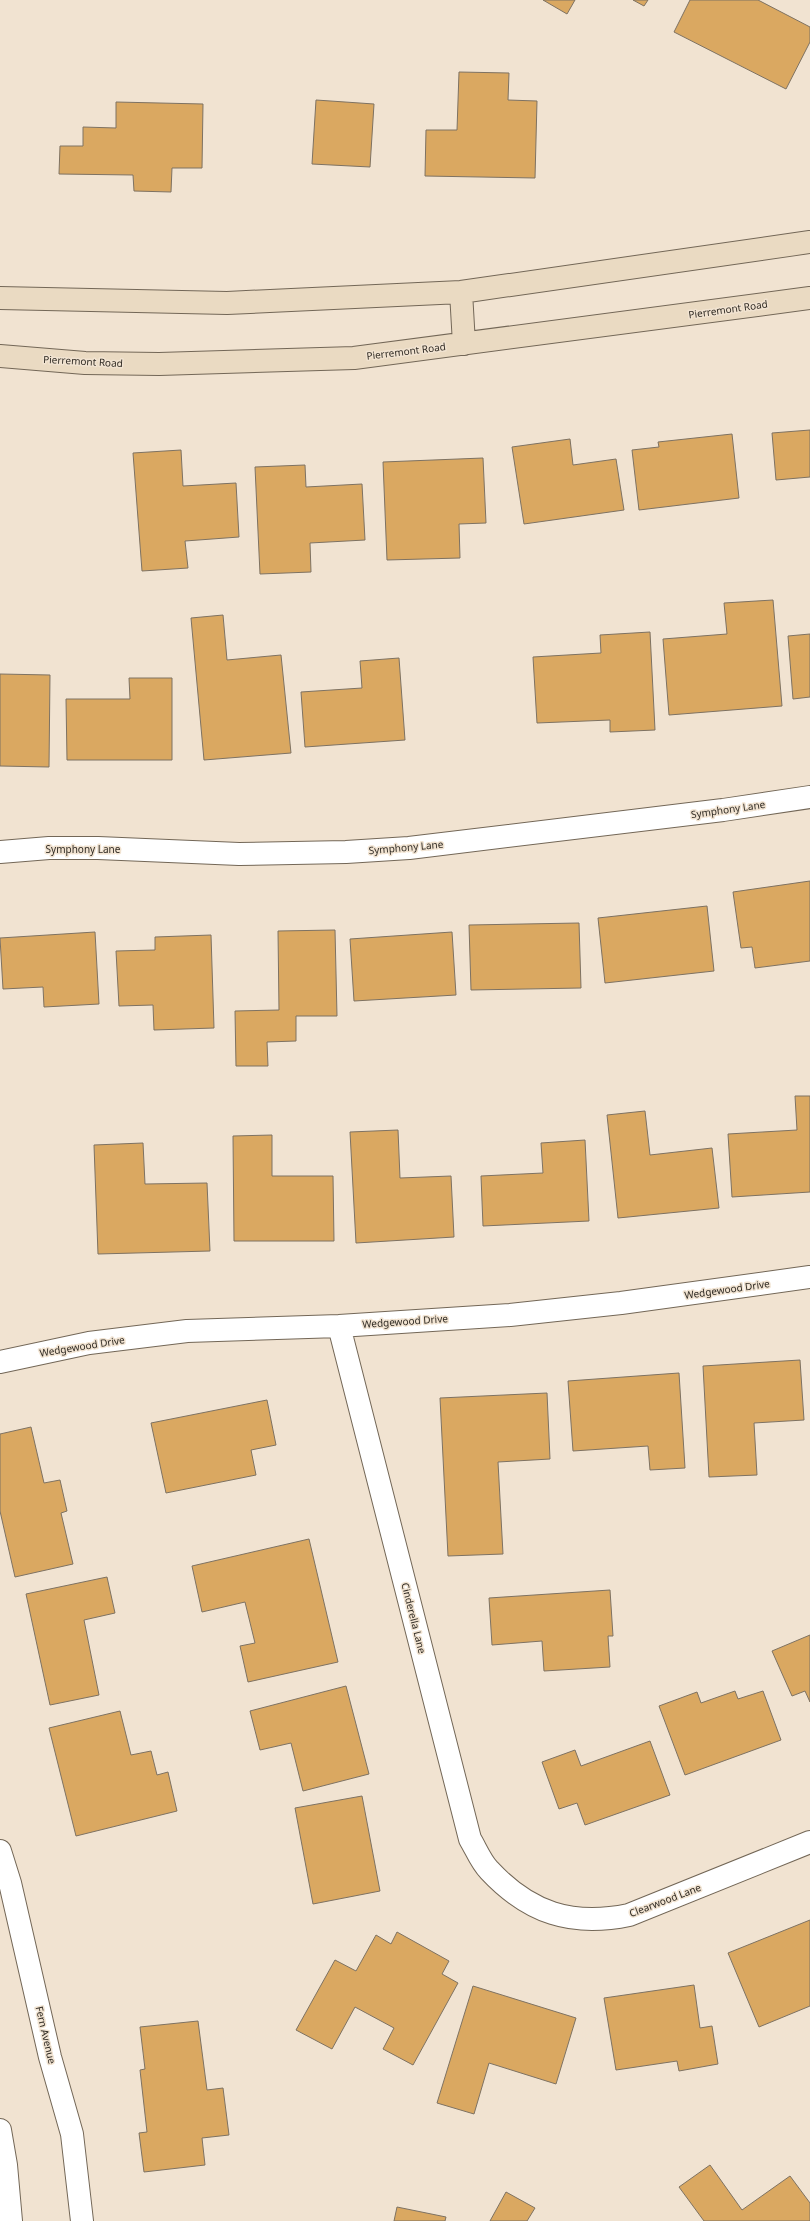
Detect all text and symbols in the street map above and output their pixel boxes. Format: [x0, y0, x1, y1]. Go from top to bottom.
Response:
street label: Pierremont Road [688, 297, 768, 321]
street label: Pierremont Road [366, 339, 446, 363]
street label: Pierremont Road [43, 352, 123, 370]
street label: Symphony Lane [690, 797, 766, 821]
street label: Symphony Lane [368, 837, 444, 857]
street label: Symphony Lane [46, 842, 121, 856]
street label: Wedgewood Drive [683, 1276, 771, 1302]
street label: Wedgewood Drive [362, 1311, 449, 1331]
street label: Wedgewood Drive [38, 1332, 126, 1360]
street label: Cinderella Lane [398, 1581, 430, 1655]
street label: Clearwood Lane [627, 1880, 703, 1920]
street label: Fern Avenue [33, 2005, 60, 2066]

